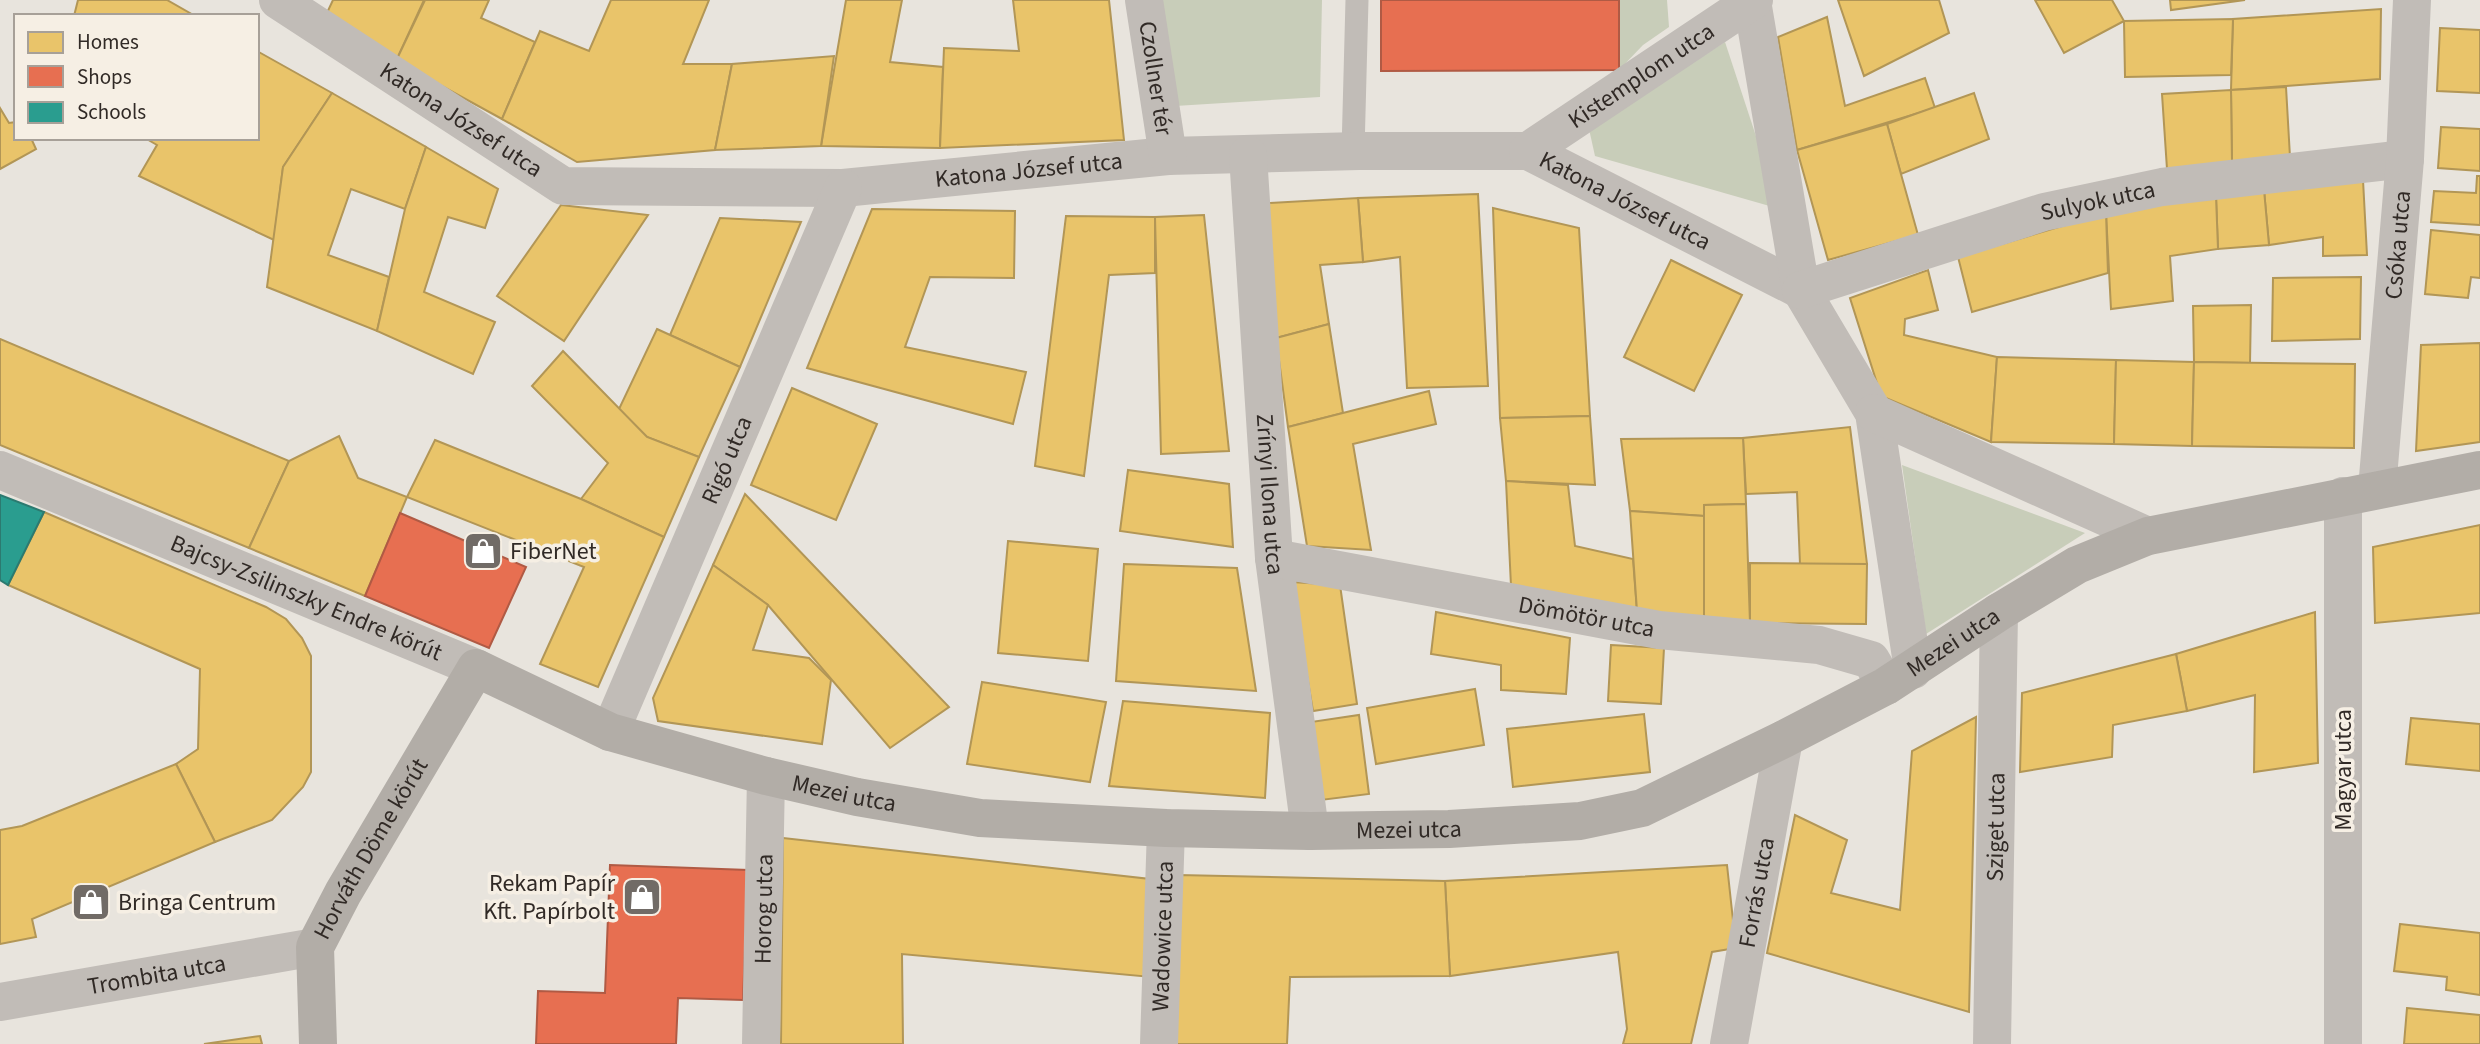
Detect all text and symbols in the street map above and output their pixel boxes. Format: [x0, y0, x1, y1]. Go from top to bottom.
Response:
legend [14, 14, 259, 140]
street label: Kistemplom utca [1561, 14, 1722, 138]
street label: Czollner tér [1129, 19, 1182, 138]
text: Homes [77, 27, 139, 57]
street label: Katona József utca [373, 54, 550, 186]
text: Shops [77, 62, 132, 92]
text: Schools [77, 97, 146, 127]
street label: Katona József utca [1533, 143, 1717, 259]
street label: Katona József utca [933, 144, 1124, 197]
street label: Sulyok utca [2037, 172, 2158, 230]
street label: Csóka utca [2376, 189, 2420, 301]
street label: Rigó utca [693, 411, 761, 510]
street label: Zrínyi Ilona utca [1247, 413, 1293, 577]
street label: Bajcsy-Zsilinszky Endre körút [165, 526, 448, 670]
shop icon: FiberNet [462, 530, 504, 572]
place label: FiberNet [510, 534, 597, 569]
street label: Dömötör utca [1515, 587, 1657, 647]
street label: Mezei utca [1900, 599, 2007, 686]
street label: Magyar utca [2326, 709, 2361, 831]
street label: Horváth Döme körút [305, 751, 437, 946]
street label: Mezei utca [789, 766, 899, 821]
street label: Sziget utca [1978, 772, 2014, 882]
street label: Mezei utca [1356, 811, 1463, 848]
street label: Forrás utca [1730, 835, 1784, 950]
street label: Horog utca [745, 854, 783, 965]
street label: Wadowice utca [1143, 860, 1183, 1012]
place label: Rekam Papír Kft. Papírbolt [483, 866, 616, 929]
shop icon: Rekam Papír Kft. Papírbolt [621, 876, 663, 918]
shop icon: Bringa Centrum [70, 881, 112, 923]
place label: Bringa Centrum [118, 885, 276, 920]
street label: Trombita utca [85, 946, 229, 1004]

